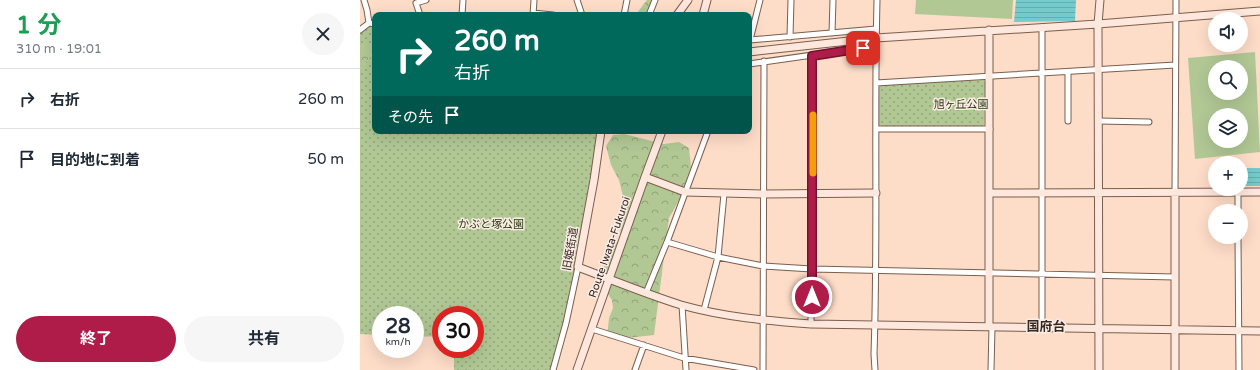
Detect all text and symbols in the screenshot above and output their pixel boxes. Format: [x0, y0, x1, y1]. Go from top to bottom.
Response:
text: 1 分 [16, 11, 61, 40]
map controls [1208, 12, 1248, 244]
button: sound [1208, 12, 1248, 52]
button: close [302, 13, 344, 55]
text: 260 m [454, 24, 540, 58]
icon: right [388, 28, 440, 80]
pin [846, 31, 880, 65]
icon: arrive [852, 37, 874, 59]
text: 310 m · 19:01 [16, 41, 102, 57]
button: search [1208, 60, 1248, 100]
text: 右折 [454, 62, 490, 84]
icon: right [16, 88, 38, 110]
text: 260 m [298, 90, 344, 108]
text: 右折 [50, 91, 80, 109]
park label: 旭ヶ丘公園 [934, 98, 989, 111]
icon: arrive [441, 104, 463, 126]
text: その先 [388, 108, 433, 126]
button: layers [1208, 108, 1248, 148]
icon: arrive [16, 148, 38, 170]
text: 50 m [307, 150, 344, 168]
text: 目的地に到着 [50, 151, 140, 169]
button: + [1208, 156, 1248, 196]
street label: Route Iwata-Fukuroi [586, 195, 633, 299]
button: − [1208, 204, 1248, 244]
park label: かぶと塚公園 [458, 218, 524, 231]
street label: 旧姫街道 [560, 226, 581, 272]
position arrow [791, 276, 833, 318]
speed limit sign: 30 [432, 306, 484, 358]
text: 28 [385, 315, 411, 339]
button: 終了 [16, 316, 176, 362]
button: 共有 [184, 316, 344, 362]
district label: 国府台 [1026, 319, 1066, 335]
text: km/h [385, 336, 411, 348]

